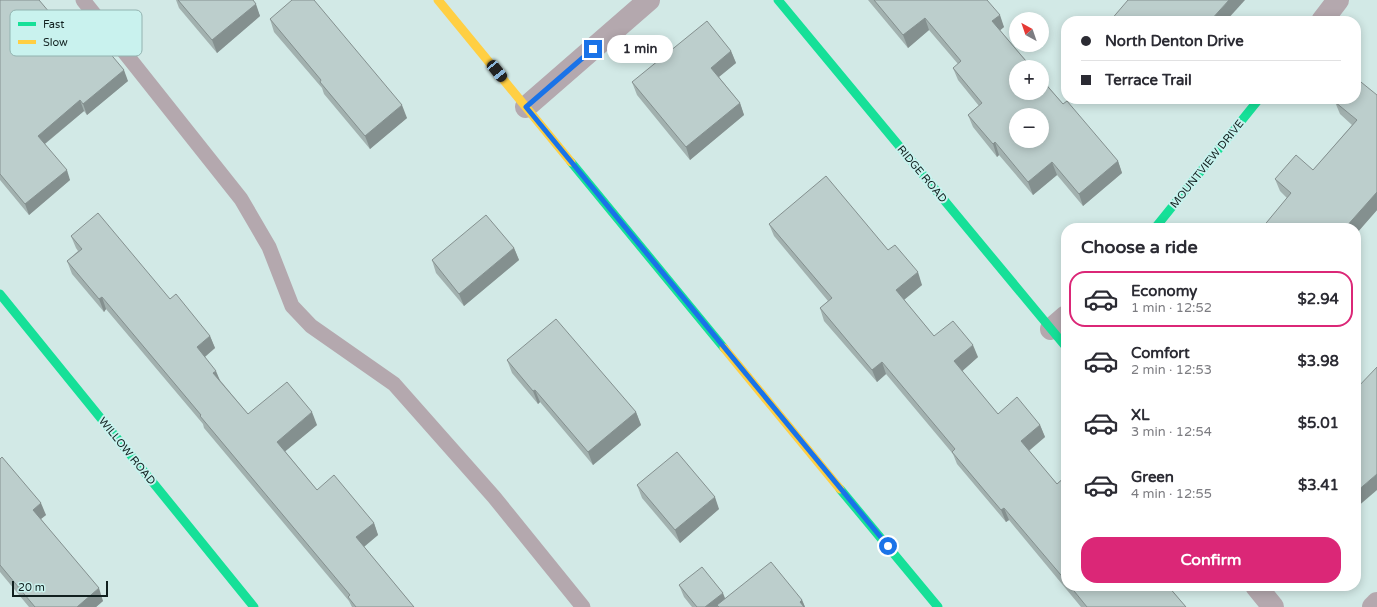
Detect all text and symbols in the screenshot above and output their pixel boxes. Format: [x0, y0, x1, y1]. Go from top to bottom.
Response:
legend [10, 10, 142, 56]
north arrow [1009, 12, 1049, 52]
map controls [1009, 12, 1049, 148]
text: Fast [43, 18, 64, 31]
text: North Denton Drive [1105, 32, 1244, 50]
callout: 1 min [607, 35, 673, 63]
text: Slow [43, 36, 68, 49]
route end [584, 40, 602, 58]
text: 1 min [623, 41, 657, 57]
car [485, 58, 509, 84]
button: + [1009, 60, 1049, 100]
text: Terrace Trail [1105, 71, 1192, 89]
button: − [1009, 108, 1049, 148]
street label: MOUNTVIEW DRIVE [1167, 117, 1247, 211]
street label: RIDGE ROAD [894, 143, 950, 205]
text: Choose a ride [1081, 236, 1198, 258]
icon: car [1083, 281, 1119, 317]
text: Economy [1131, 282, 1197, 300]
text: $2.94 [1298, 290, 1339, 308]
text: 1 min · 12:52 [1131, 300, 1212, 316]
icon: car [1083, 343, 1119, 379]
text: Comfort [1131, 344, 1190, 362]
text: $3.98 [1298, 352, 1339, 370]
text: 2 min · 12:53 [1131, 362, 1212, 378]
icon: car [1083, 405, 1119, 441]
text: XL [1131, 406, 1150, 424]
text: $5.01 [1298, 414, 1339, 432]
street label: WILLOW ROAD [96, 415, 158, 487]
text: 3 min · 12:54 [1131, 424, 1212, 440]
icon: car [1083, 467, 1119, 503]
text: Green [1131, 468, 1174, 486]
text: $3.41 [1298, 476, 1339, 494]
text: 4 min · 12:55 [1131, 486, 1212, 502]
route start [879, 537, 897, 555]
button: Confirm [1081, 537, 1341, 583]
scale bar [12, 579, 108, 598]
text: 20 m [18, 581, 45, 594]

